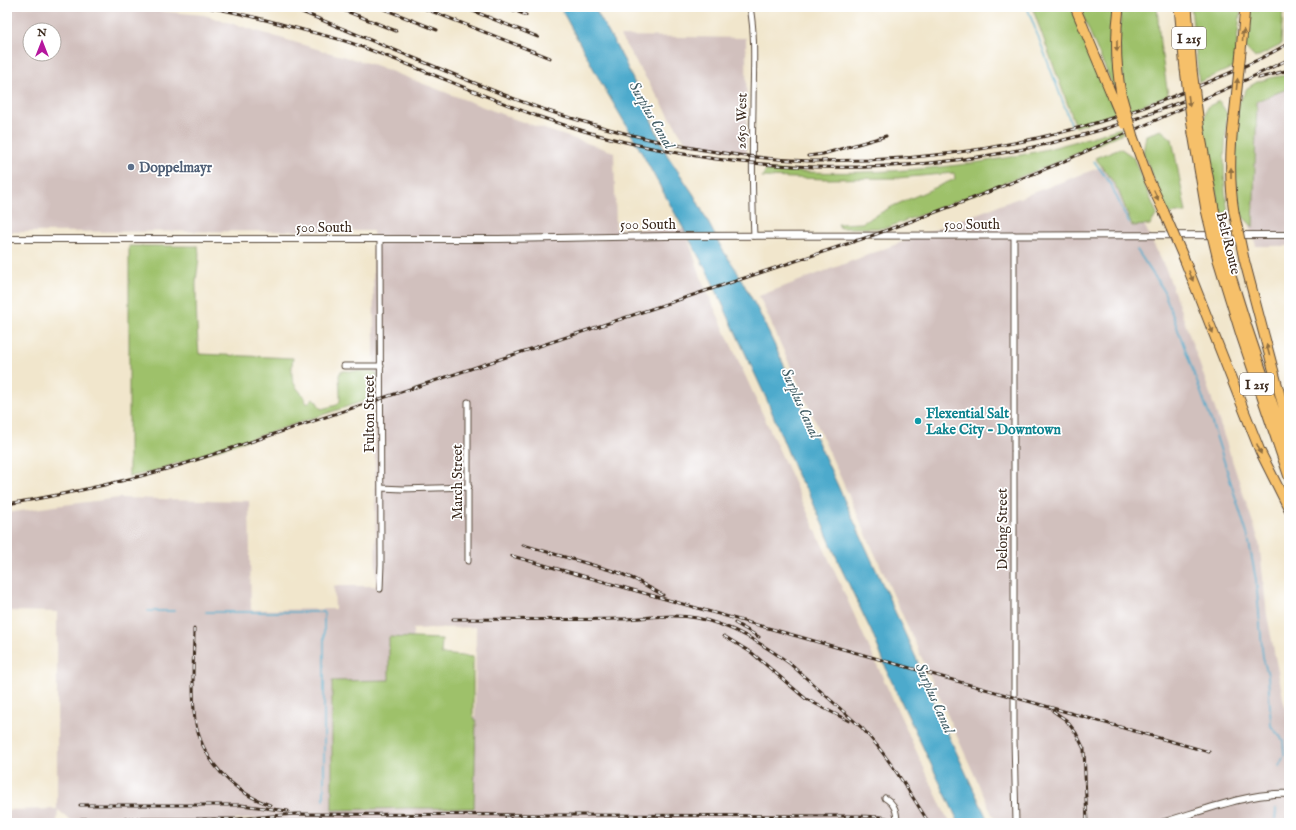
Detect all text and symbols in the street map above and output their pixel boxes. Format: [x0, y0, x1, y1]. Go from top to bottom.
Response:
north arrow [22, 22, 62, 62]
text: N [36, 26, 47, 40]
road number: I 215 [1172, 27, 1206, 49]
one-way arrow [1239, 29, 1246, 41]
one-way arrow [1114, 40, 1120, 53]
water label: Surplus Canal [625, 78, 679, 154]
one-way arrow [1234, 78, 1241, 90]
street label: 2650 West [733, 93, 751, 149]
one-way arrow [1185, 95, 1192, 107]
place label: Doppelmayr [139, 159, 213, 177]
marker: Doppelmayr [126, 162, 136, 172]
one-way arrow [1228, 166, 1234, 179]
one-way arrow [1153, 189, 1159, 201]
street label: Belt Route [1212, 210, 1245, 277]
street label: 500 South [620, 216, 677, 234]
street label: 500 South [944, 216, 1001, 234]
street label: 500 South [296, 219, 353, 237]
one-way arrow [1188, 271, 1194, 283]
one-way arrow [1209, 322, 1215, 334]
one-way arrow [1265, 344, 1271, 357]
water label: Surplus Canal [777, 365, 825, 443]
road number: I 215 [1240, 373, 1274, 395]
street label: Fulton Street [361, 375, 379, 453]
place label: Flexential Salt Lake City - Downtown [926, 405, 1061, 439]
marker: Flexential Salt Lake City - Downtown [913, 416, 923, 426]
one-way arrow [1256, 443, 1262, 454]
street label: March Street [449, 444, 467, 520]
street label: Delong Street [994, 488, 1012, 570]
water label: Surplus Canal [911, 660, 959, 738]

